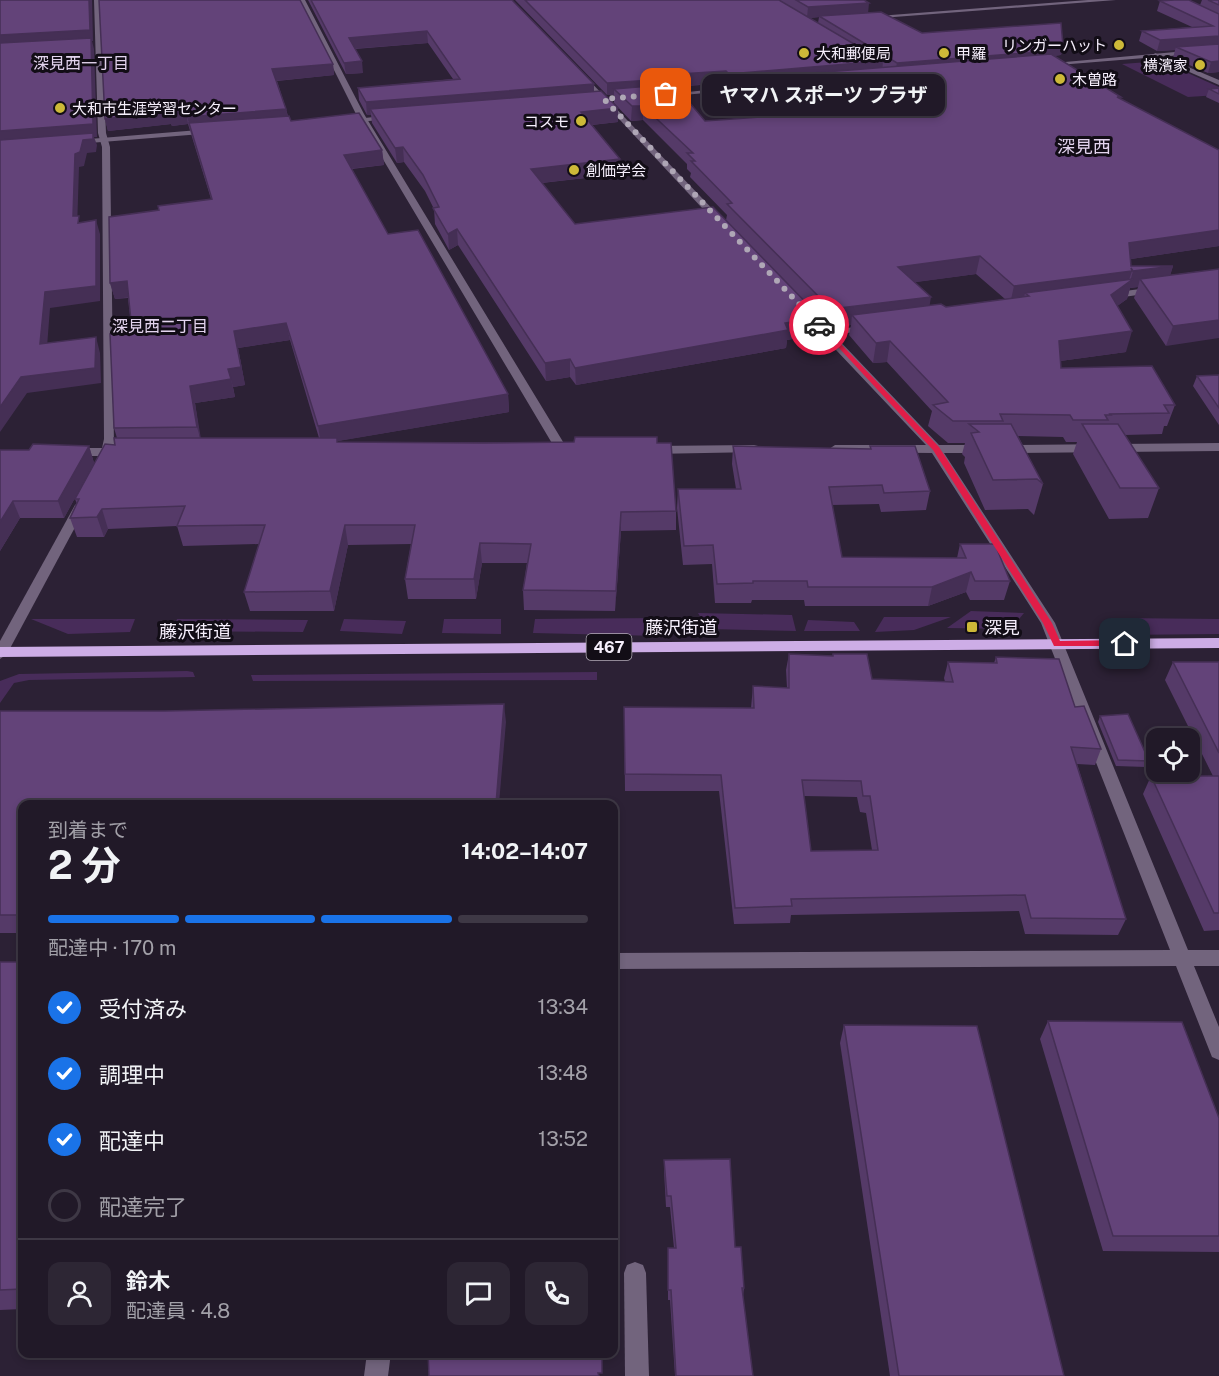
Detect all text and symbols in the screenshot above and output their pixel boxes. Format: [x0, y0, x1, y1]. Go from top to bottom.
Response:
place label: リンガーハット [1002, 37, 1107, 54]
marker: リンガーハット [1112, 38, 1126, 52]
place label: 大和郵便局 [816, 45, 891, 62]
place label: 甲羅 [956, 45, 986, 62]
marker: 大和郵便局 [797, 46, 811, 60]
marker: 甲羅 [937, 46, 951, 60]
district label: 深見西一丁目 [33, 54, 129, 73]
place label: 横濱家 [1143, 57, 1188, 74]
marker: 横濱家 [1193, 58, 1207, 72]
pin [640, 68, 691, 119]
place label: 木曽路 [1072, 71, 1117, 88]
marker: 木曽路 [1053, 72, 1067, 86]
callout: ヤマハ スポーツ プラザ [702, 73, 945, 115]
icon: bag [649, 77, 682, 110]
text: ヤマハ スポーツ プラザ [719, 83, 928, 107]
place label: 大和市生涯学習センター [72, 100, 237, 117]
marker: 大和市生涯学習センター [53, 101, 67, 115]
place label: コスモ [524, 113, 569, 130]
marker: コスモ [574, 114, 588, 128]
district label: 深見西 [1057, 136, 1111, 157]
place label: 創価学会 [586, 162, 646, 179]
marker: 創価学会 [567, 163, 581, 177]
courier [789, 295, 849, 355]
icon: car [803, 309, 836, 342]
district label: 深見西二丁目 [112, 317, 208, 336]
street label: 藤沢街道 [645, 617, 717, 638]
place label: 深見 [984, 617, 1020, 638]
pin [1099, 618, 1150, 669]
marker: 深見 [965, 620, 979, 634]
street label: 藤沢街道 [159, 621, 231, 642]
icon: home [1108, 627, 1141, 660]
road number: 467 [586, 634, 632, 660]
map controls [1146, 728, 1200, 782]
button: locate [1146, 728, 1200, 782]
text: 到着まで [48, 818, 128, 842]
text: 14:02–14:07 [461, 838, 588, 864]
text: 2 分 [48, 842, 121, 888]
text: 配達中 · 170 m [48, 936, 176, 960]
icon: check [48, 991, 81, 1024]
text: 13:34 [538, 995, 588, 1019]
text: 受付済み [99, 996, 187, 1022]
icon: check [48, 1057, 81, 1090]
text: 13:48 [537, 1061, 588, 1085]
text: 調理中 [99, 1062, 165, 1088]
icon: check [48, 1123, 81, 1156]
text: 13:52 [538, 1127, 588, 1151]
text: 配達中 [99, 1128, 165, 1154]
text: 配達完了 [99, 1194, 187, 1220]
button: person [48, 1262, 111, 1325]
button: chat [447, 1262, 510, 1325]
button: phone [525, 1262, 588, 1325]
text: 鈴木 [126, 1268, 170, 1294]
text: 配達員 · 4.8 [126, 1299, 230, 1323]

